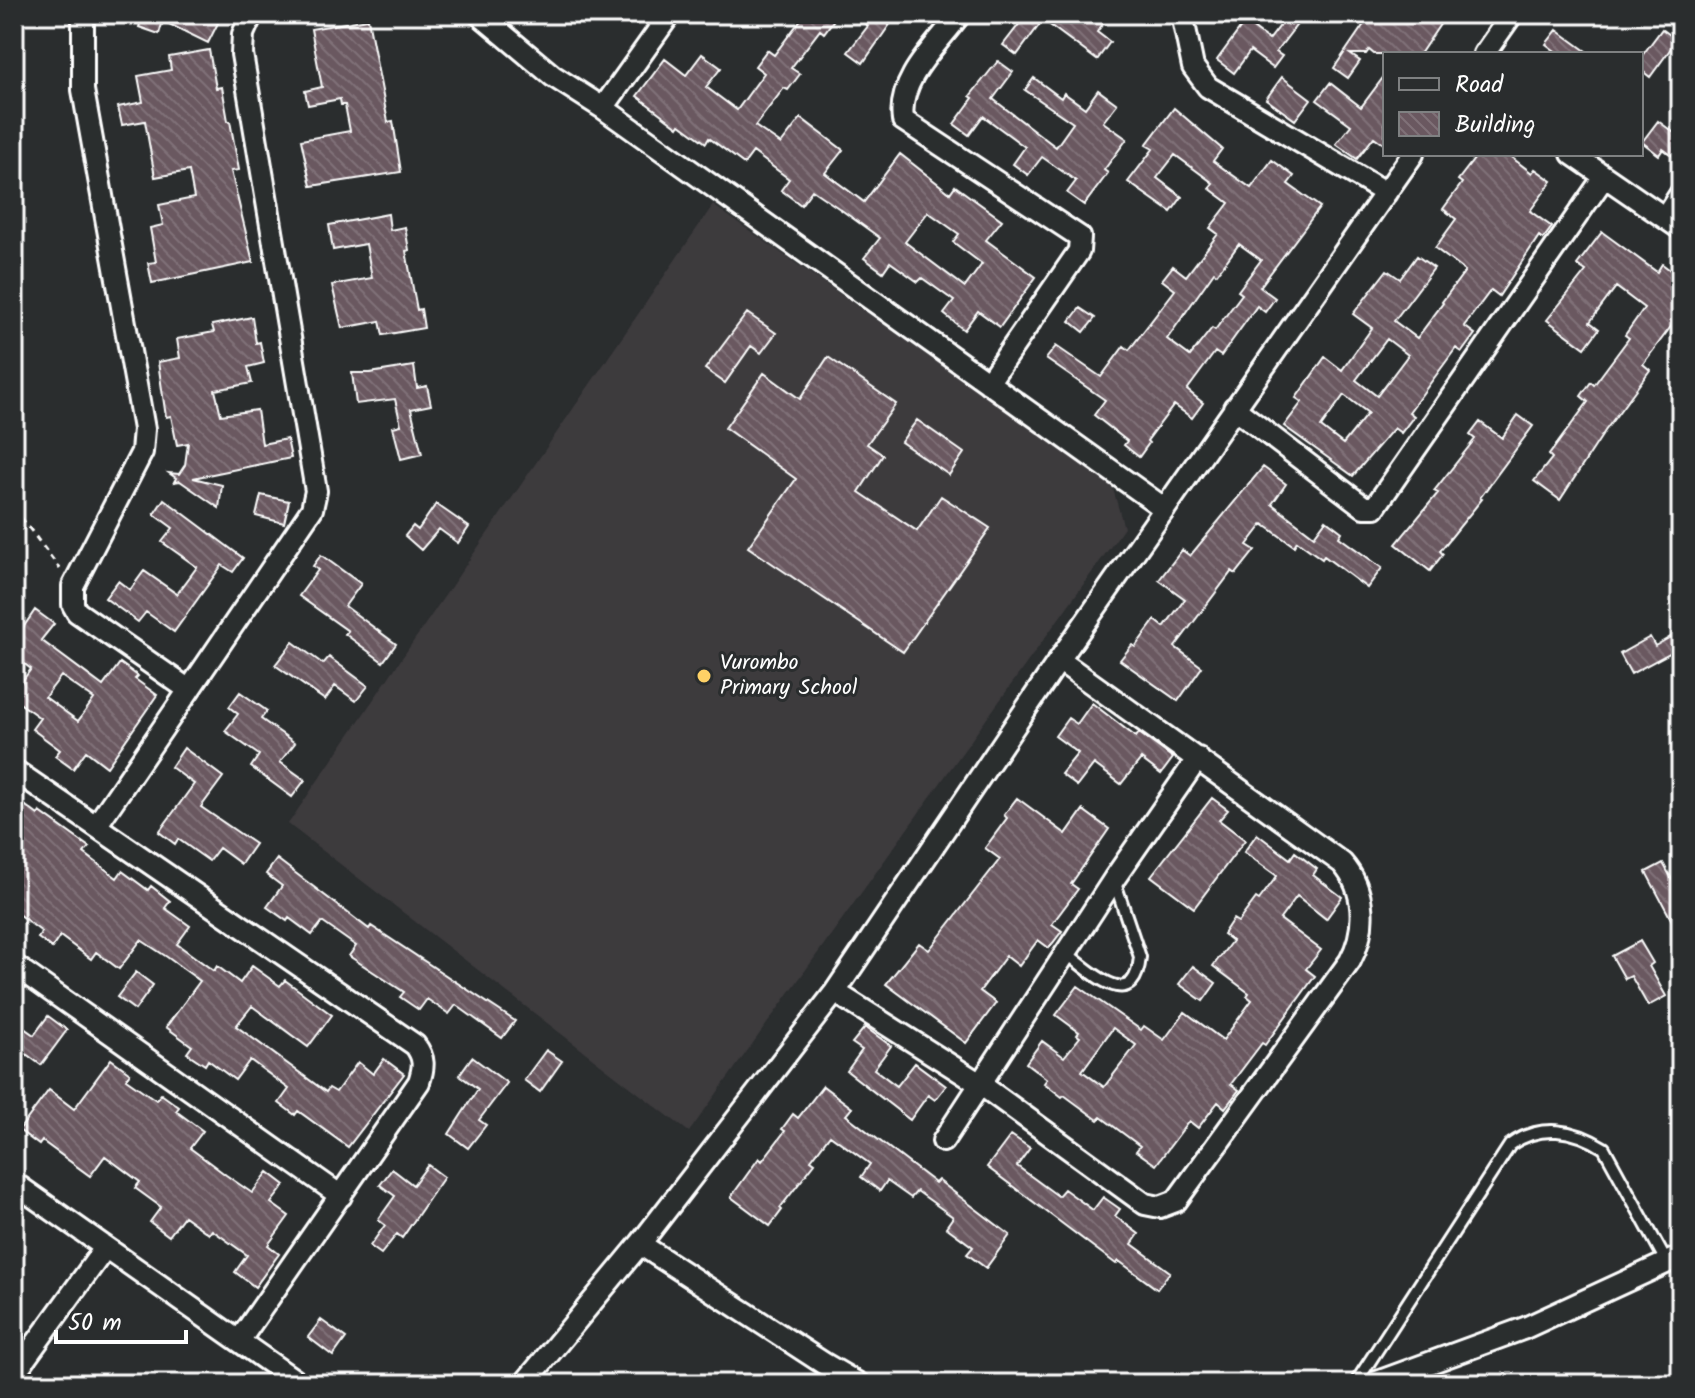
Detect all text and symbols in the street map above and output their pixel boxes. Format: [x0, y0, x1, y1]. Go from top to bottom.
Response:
legend [1383, 52, 1643, 156]
text: Road [1455, 66, 1504, 105]
text: Building [1455, 106, 1535, 145]
place label: Vurombo Primary School [720, 646, 858, 706]
marker: Vurombo Primary School [695, 667, 713, 685]
scale bar [56, 1294, 186, 1344]
text: 50 m [68, 1304, 122, 1343]

